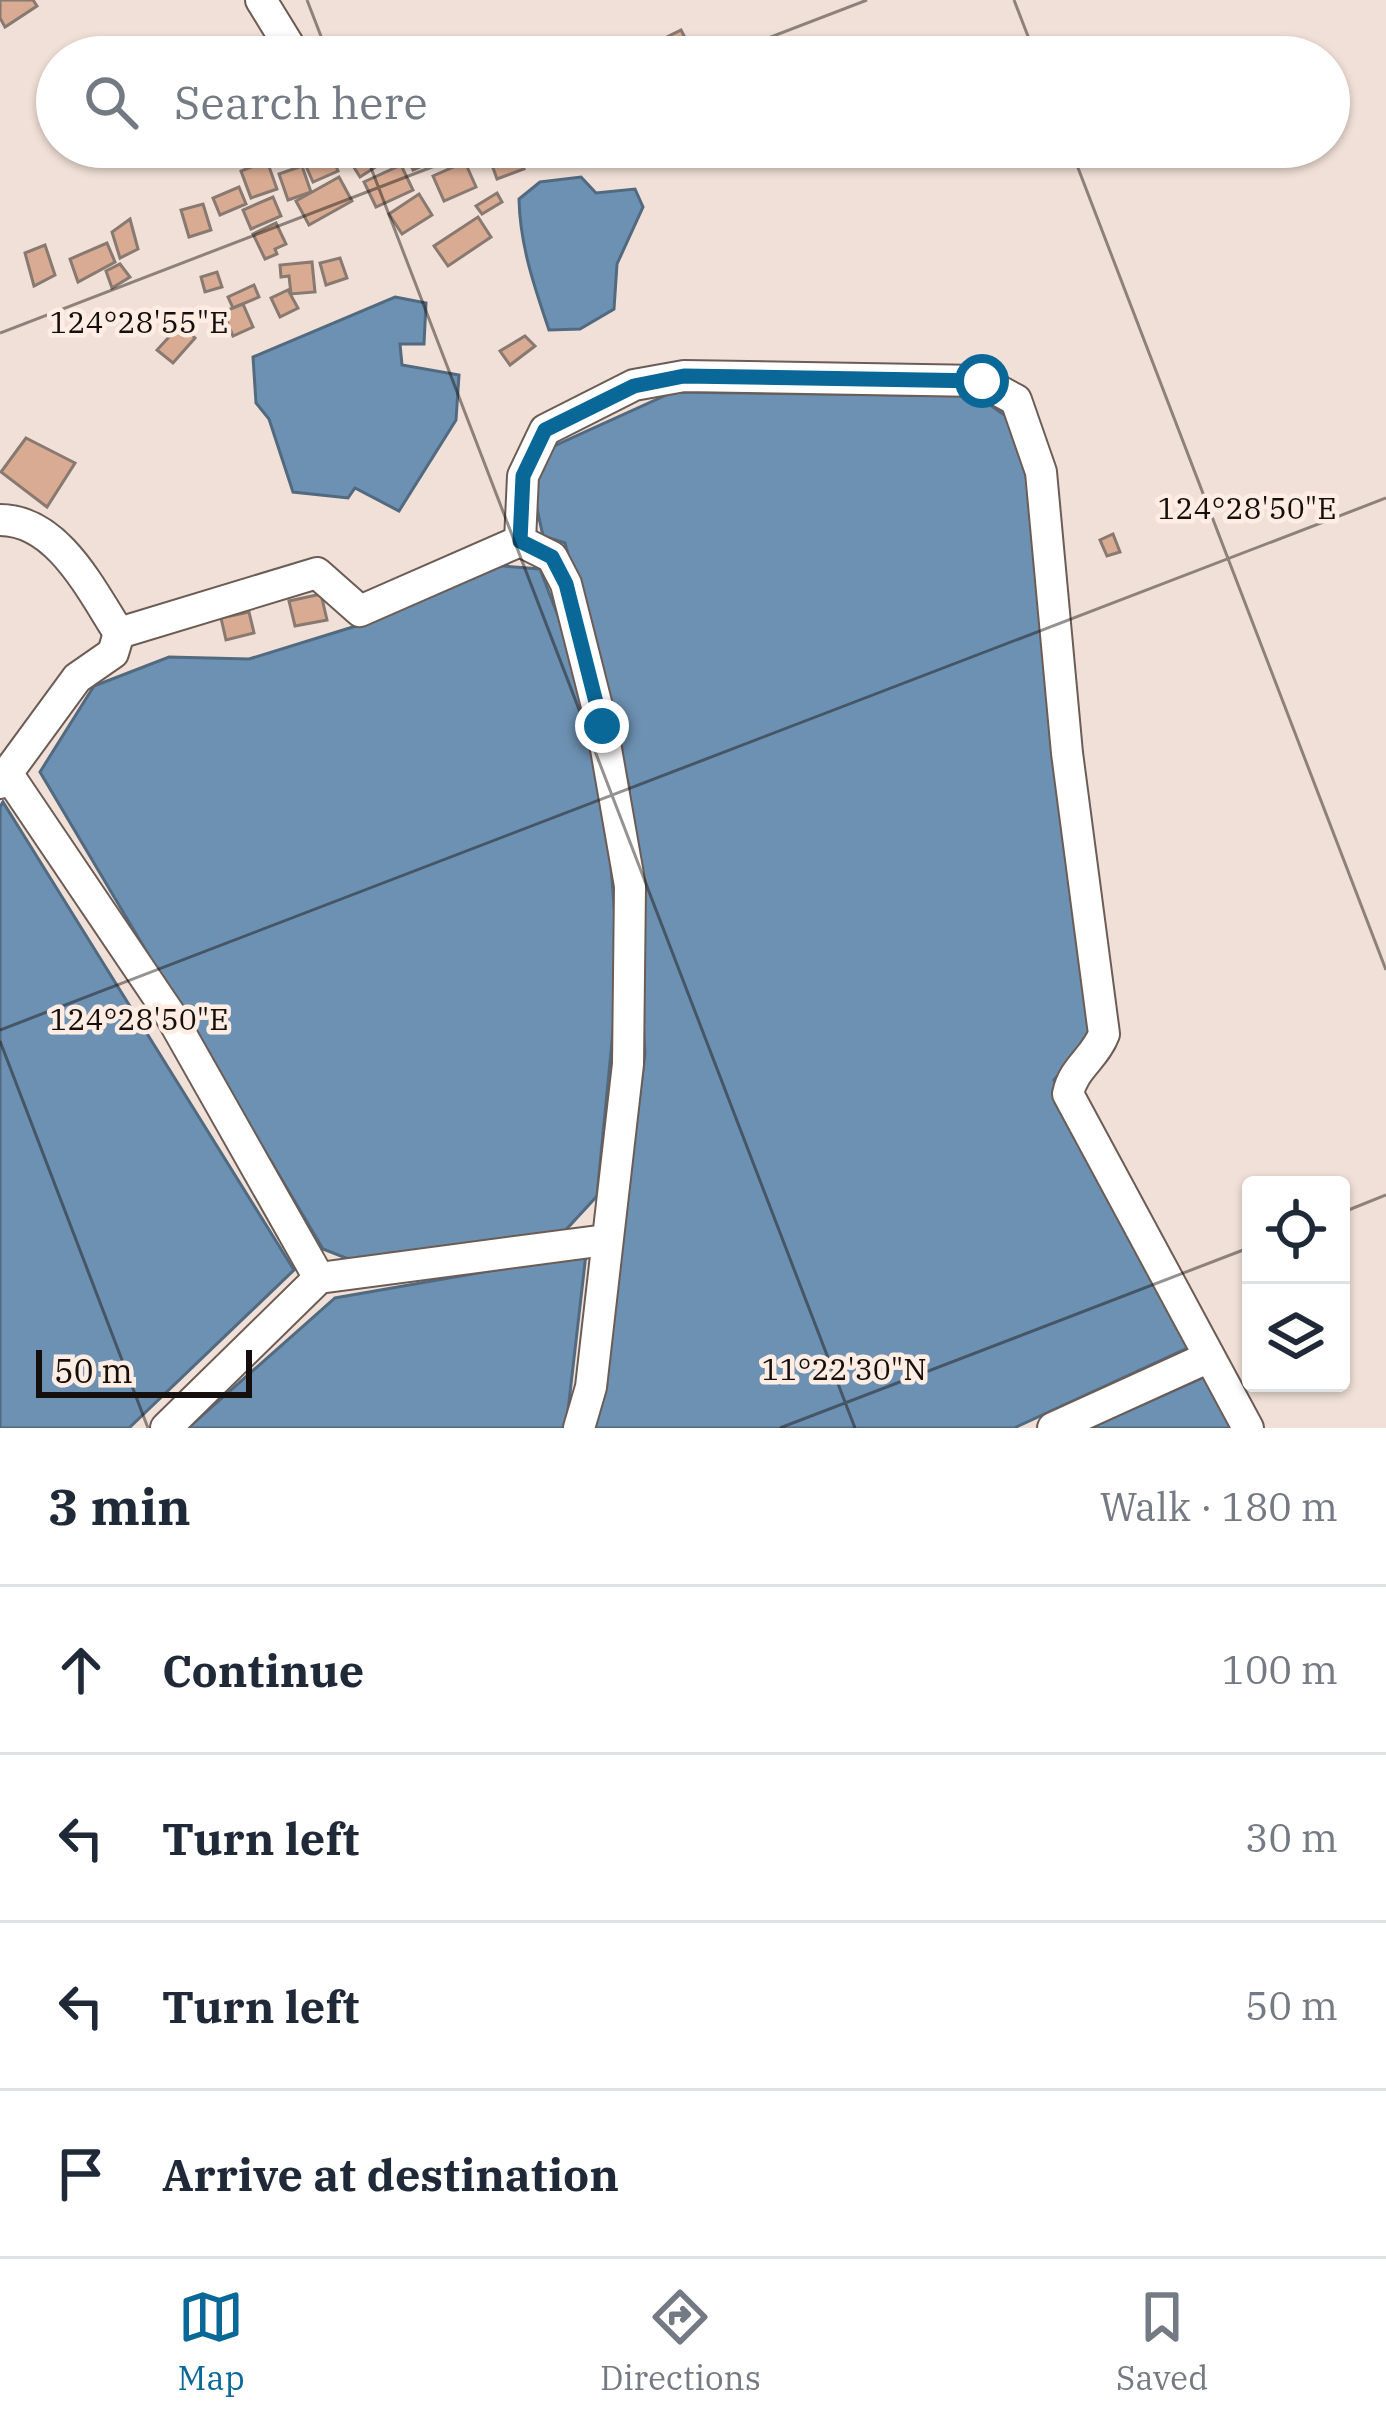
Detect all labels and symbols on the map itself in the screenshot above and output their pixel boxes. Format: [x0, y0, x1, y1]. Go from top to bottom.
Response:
text: 124°28'55"E [50, 302, 228, 341]
route start [955, 354, 1009, 408]
text: 124°28'50"E [1158, 488, 1336, 527]
route end [575, 699, 629, 753]
text: 124°28'50"E [50, 999, 228, 1038]
scale bar [36, 1344, 252, 1397]
text: 11°22'30"N [762, 1349, 927, 1388]

